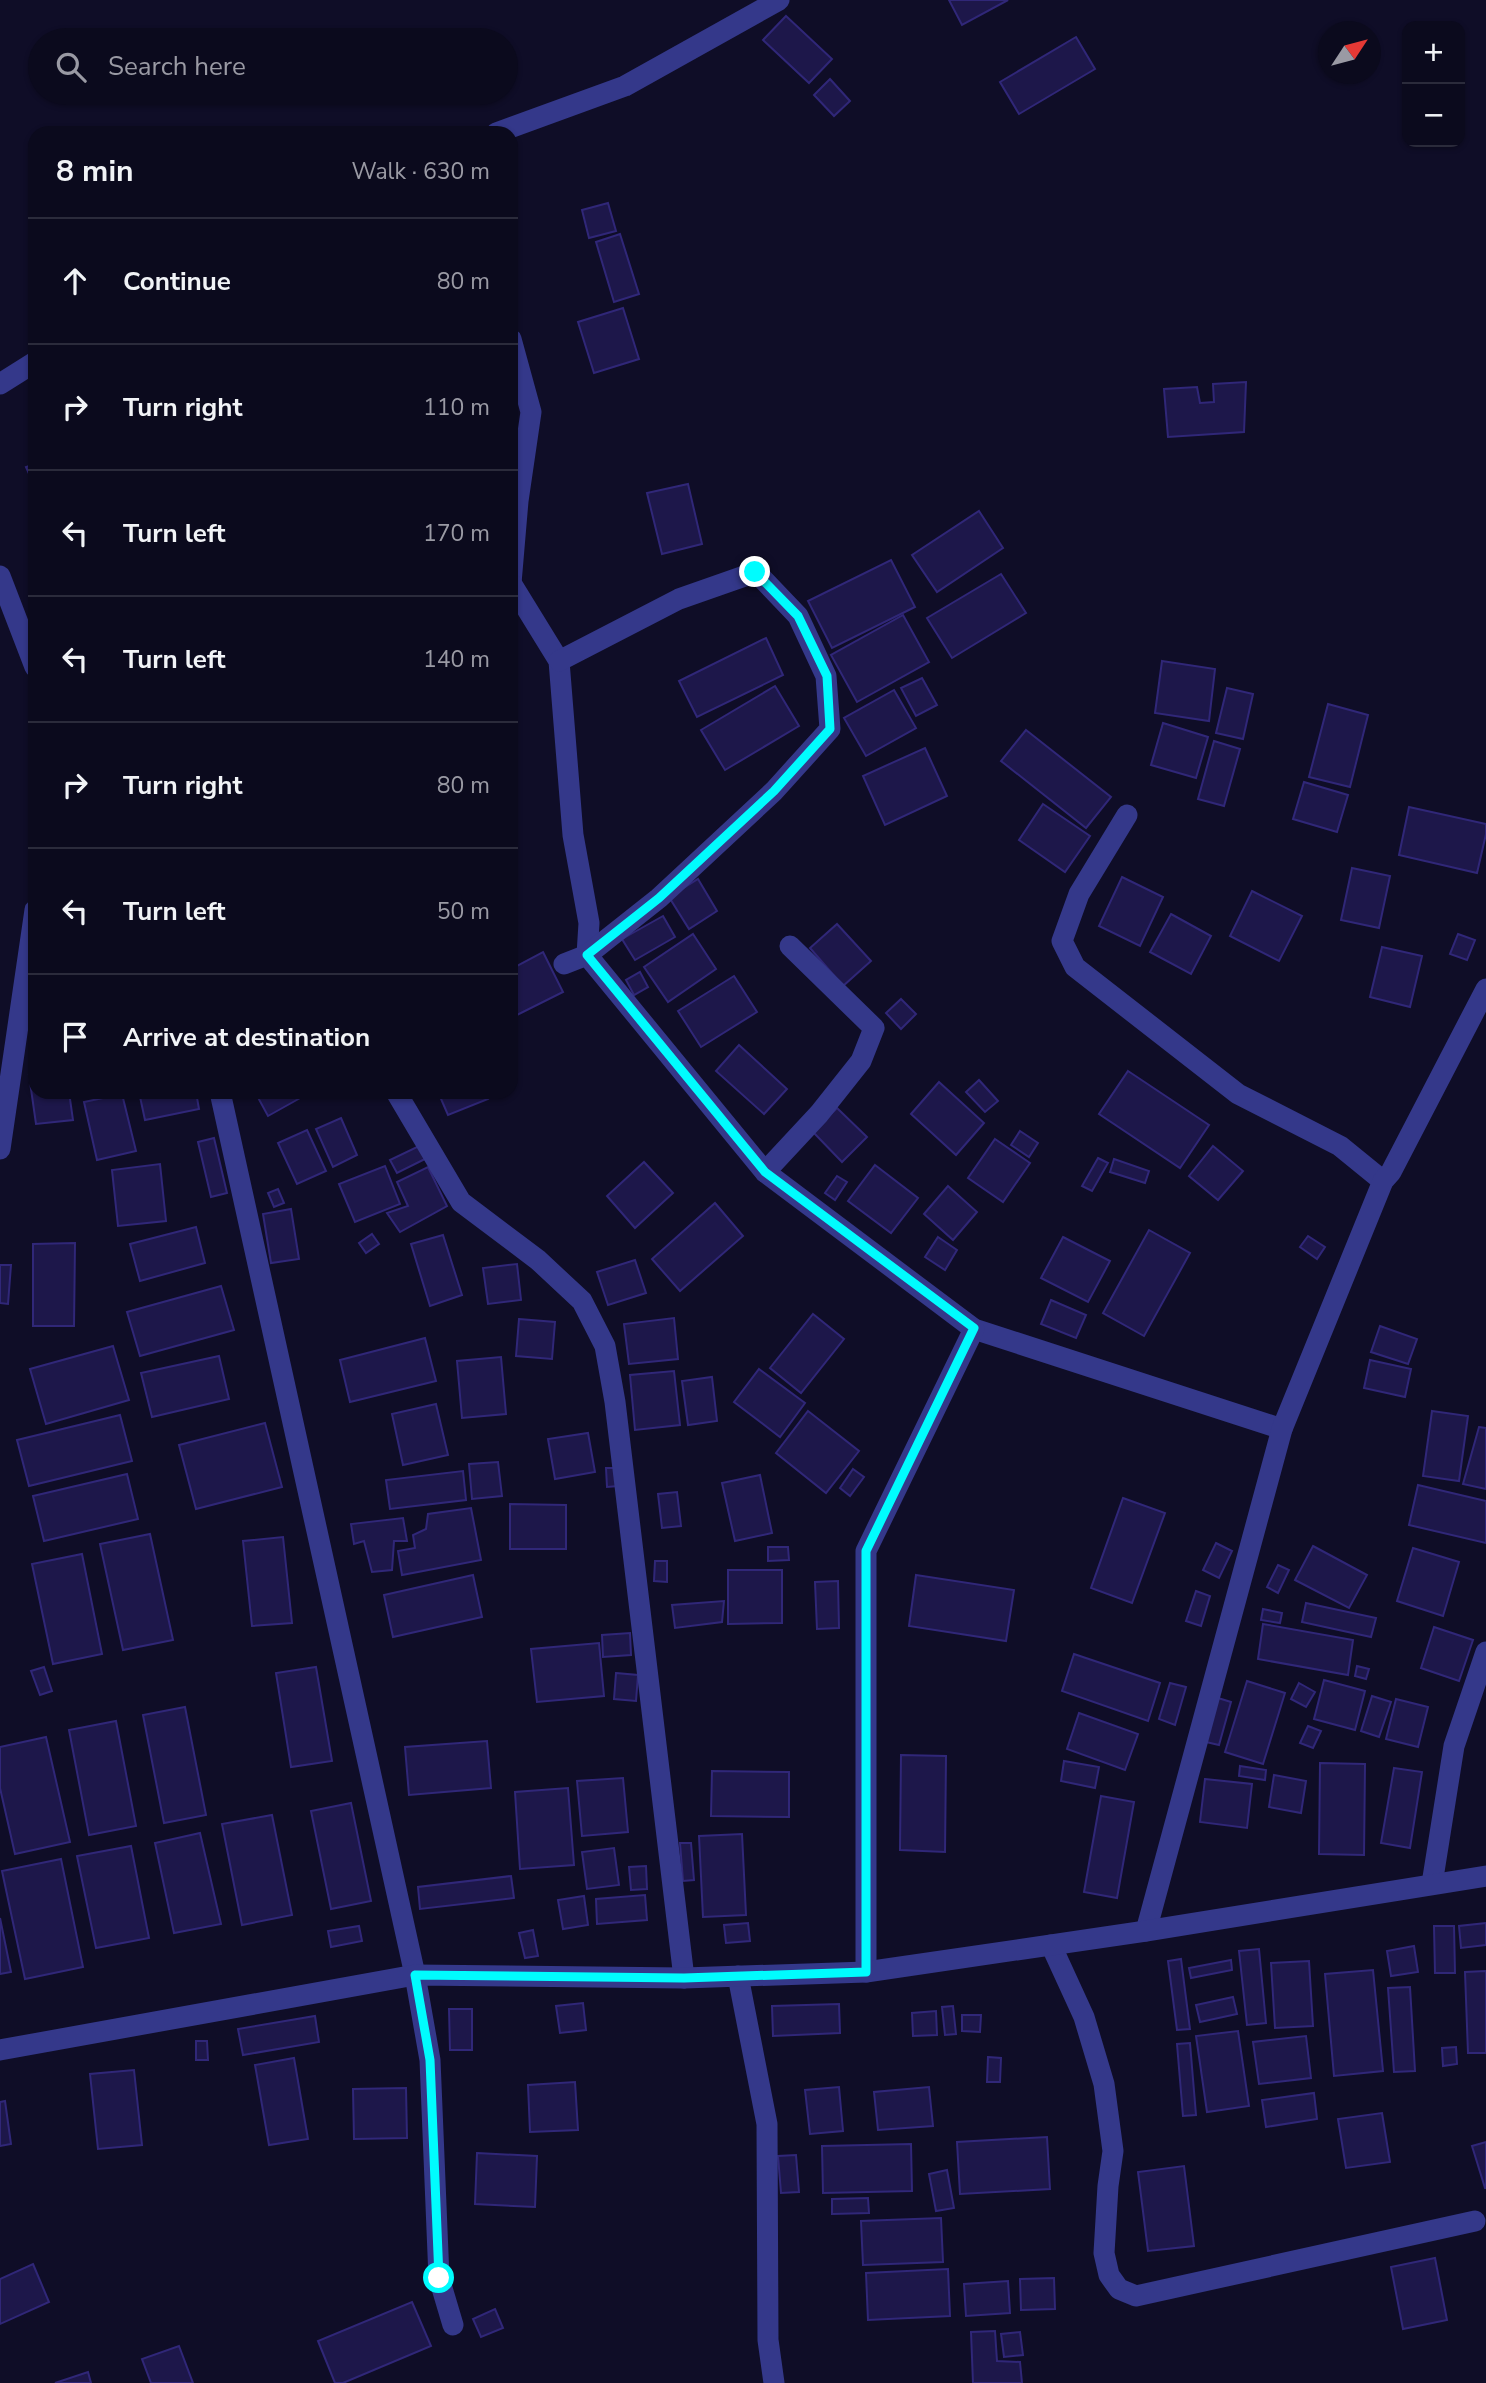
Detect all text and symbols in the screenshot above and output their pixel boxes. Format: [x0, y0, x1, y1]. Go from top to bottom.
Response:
north arrow [1318, 21, 1381, 84]
map controls [1402, 21, 1465, 147]
button: + [1402, 21, 1465, 84]
search box [28, 28, 518, 105]
icon: search [52, 48, 90, 86]
text: Search here [108, 49, 246, 84]
button: − [1402, 84, 1465, 147]
text: 8 min [56, 151, 134, 192]
text: Walk · 630 m [351, 156, 490, 187]
icon: ahead [56, 262, 94, 300]
text: Continue [123, 264, 231, 299]
text: 80 m [437, 266, 490, 297]
icon: right [56, 388, 94, 426]
text: Turn right [123, 390, 242, 425]
text: 110 m [423, 392, 490, 423]
icon: left [56, 514, 94, 552]
text: Turn left [123, 516, 226, 551]
text: 170 m [423, 518, 490, 549]
route end [739, 556, 770, 587]
icon: left [56, 640, 94, 678]
text: Turn left [123, 642, 226, 677]
text: 140 m [423, 644, 490, 675]
icon: right [56, 766, 94, 804]
text: Turn right [123, 768, 242, 803]
text: 80 m [437, 770, 490, 801]
icon: left [56, 892, 94, 930]
text: Turn left [123, 894, 226, 929]
text: 50 m [437, 896, 490, 927]
icon: arrive [56, 1018, 94, 1056]
text: Arrive at destination [123, 1020, 370, 1055]
route start [423, 2262, 454, 2293]

